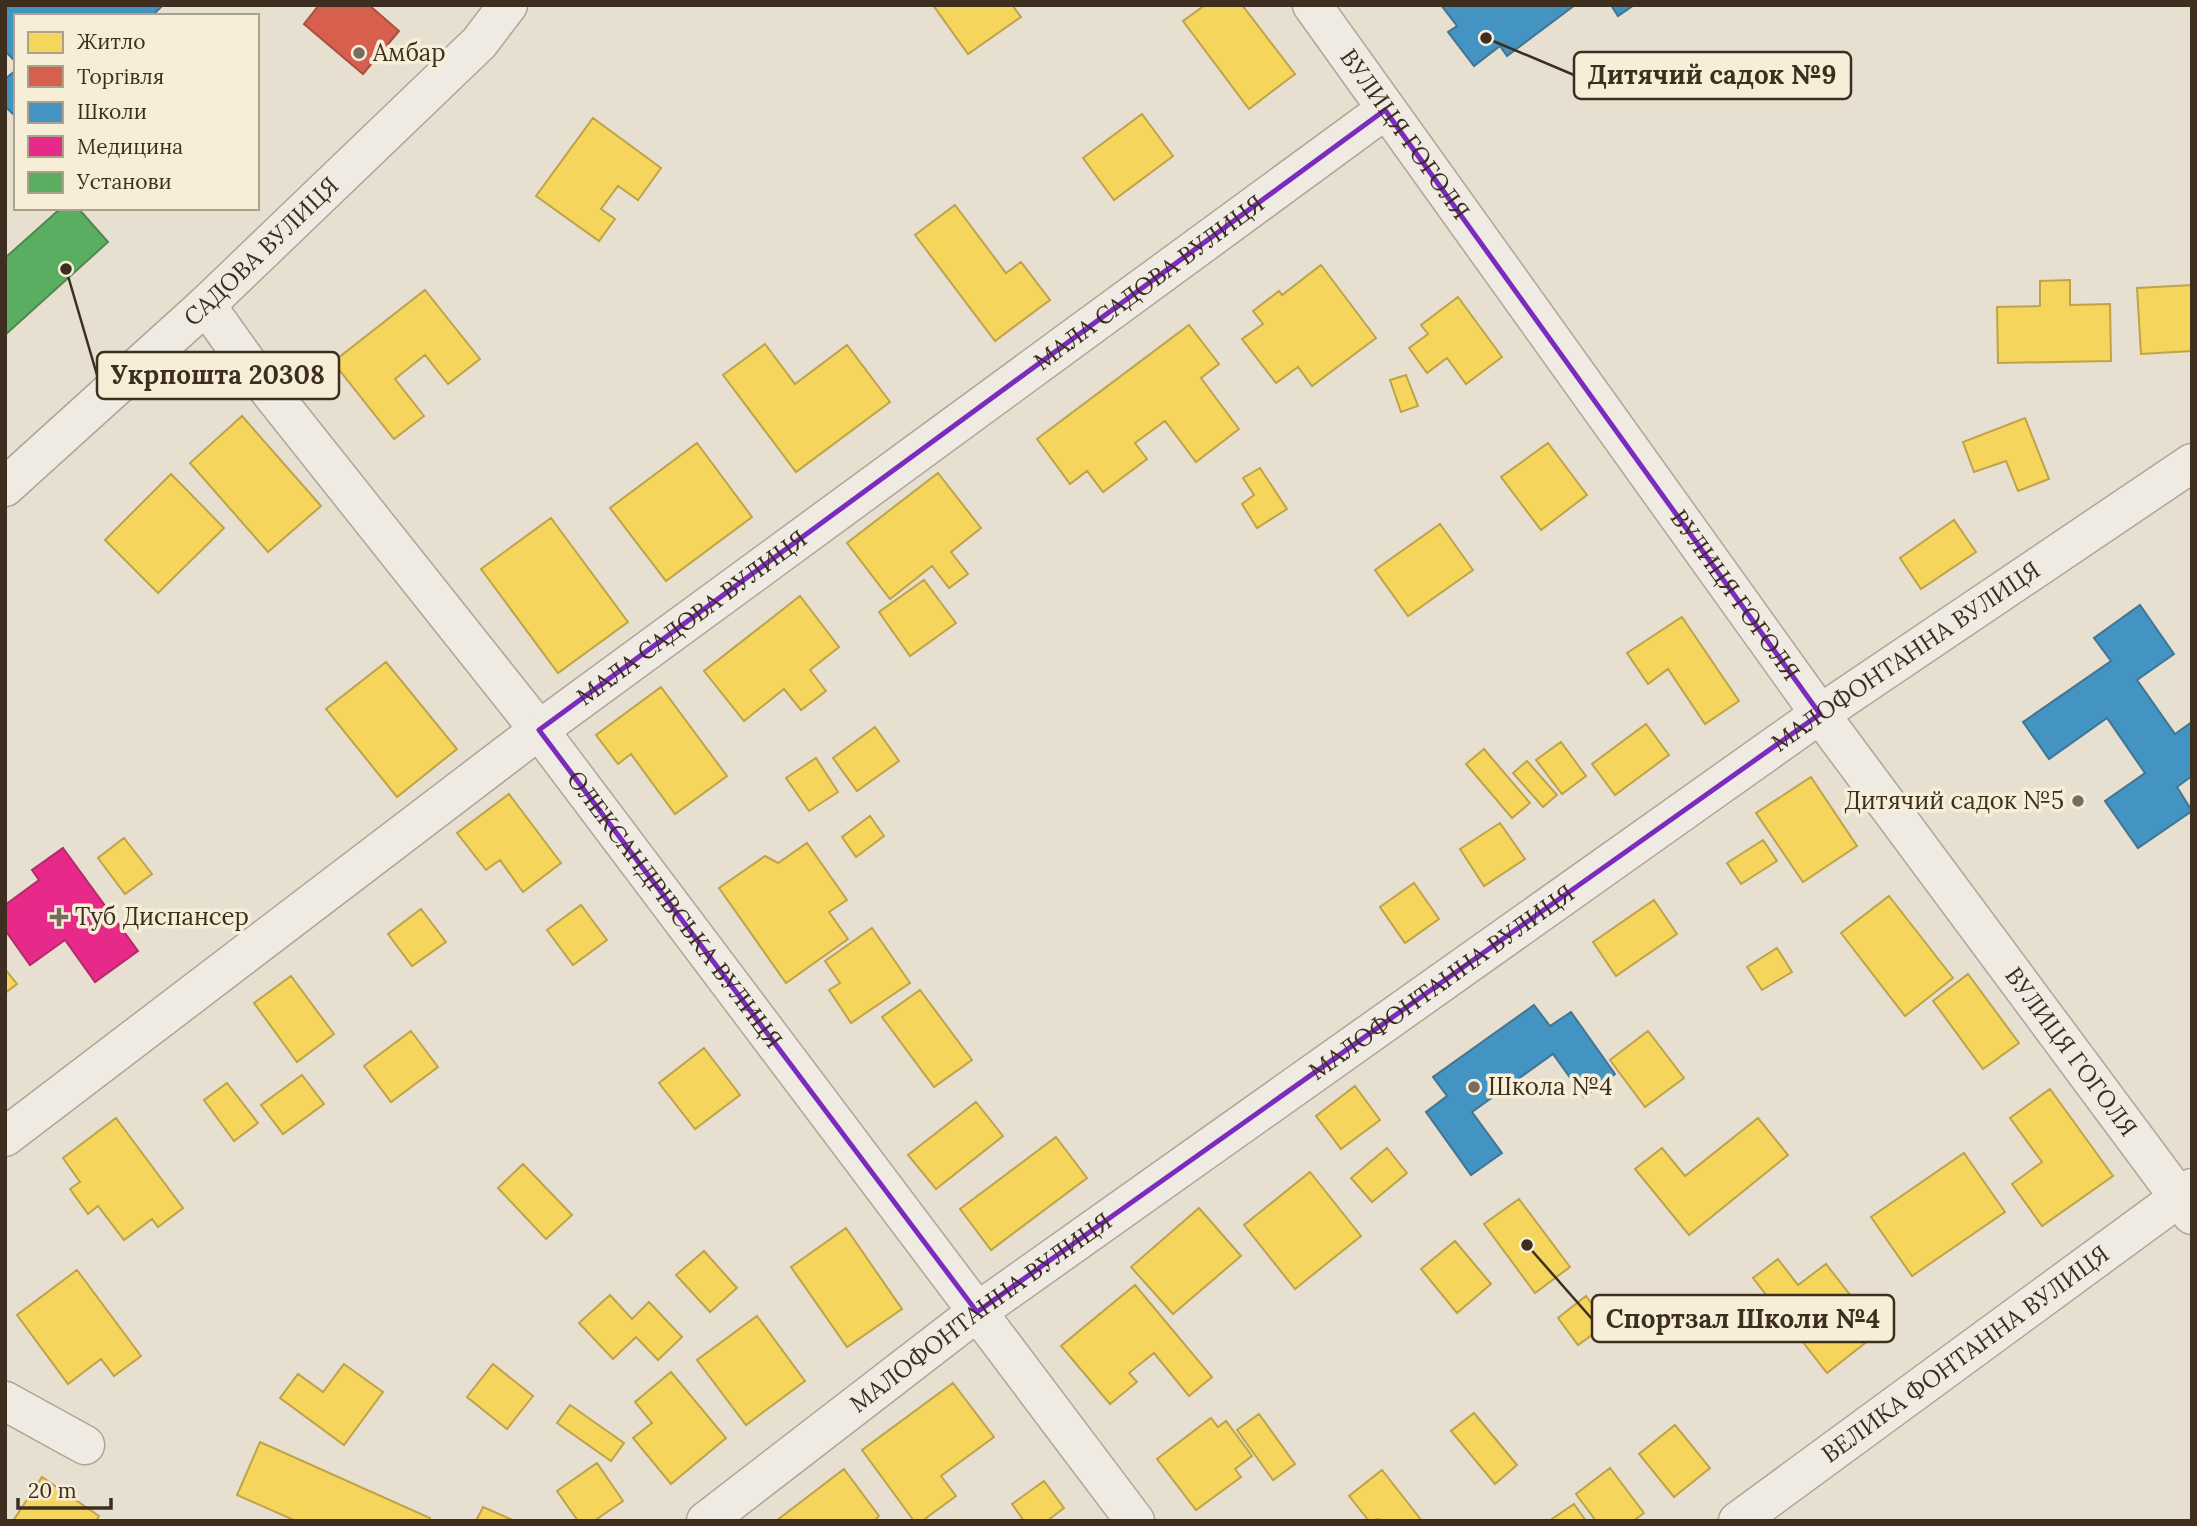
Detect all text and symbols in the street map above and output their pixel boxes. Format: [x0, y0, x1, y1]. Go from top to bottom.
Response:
legend [14, 14, 259, 210]
text: Житло [77, 28, 146, 55]
place label: Амбар [372, 37, 446, 68]
street label: ВУЛИЦЯ ГОГОЛЯ [1333, 42, 1477, 225]
marker: Амбар [351, 45, 367, 61]
callout: Дитячий садок №9 [1574, 52, 1851, 99]
text: Дитячий садок №9 [1587, 58, 1837, 91]
text: Торгівля [77, 63, 164, 90]
text: Школи [77, 98, 147, 125]
text: Медицина [77, 133, 183, 160]
text: Установи [76, 168, 172, 195]
street label: САДОВА ВУЛИЦЯ [177, 170, 345, 333]
street label: МАЛА САДОВА ВУЛИЦЯ [1028, 188, 1270, 377]
callout: Укрпошта 20308 [97, 352, 339, 399]
text: Укрпошта 20308 [111, 358, 325, 391]
street label: ВУЛИЦЯ ГОГОЛЯ [1664, 503, 1807, 686]
street label: МАЛА САДОВА ВУЛИЦЯ [570, 523, 813, 712]
street label: МАЛОФОНТАННА ВУЛИЦЯ [1765, 554, 2046, 759]
street label: ОЛЕКСАНДРІВСЬКА ВУЛИЦЯ [560, 764, 789, 1054]
place label: Дитячий садок №5 [1844, 785, 2064, 816]
marker: Дитячий садок №5 [2070, 793, 2086, 809]
street label: МАЛОФОНТАННА ВУЛИЦЯ [1303, 877, 1580, 1087]
place label: Туб Диспансер [75, 901, 249, 932]
marker: Туб Диспансер [49, 907, 69, 927]
street label: ВУЛИЦЯ ГОГОЛЯ [1998, 961, 2144, 1142]
place label: Школа №4 [1488, 1071, 1612, 1102]
marker: Школа №4 [1466, 1079, 1482, 1095]
street label: МАЛОФОНТАННА ВУЛИЦЯ [843, 1205, 1118, 1419]
street label: ВЕЛИКА ФОНТАННА ВУЛИЦЯ [1815, 1238, 2115, 1469]
callout: Спортзал Школи №4 [1592, 1295, 1894, 1342]
text: Спортзал Школи №4 [1606, 1302, 1880, 1335]
scale bar [18, 1466, 110, 1510]
text: 20 m [28, 1477, 77, 1504]

